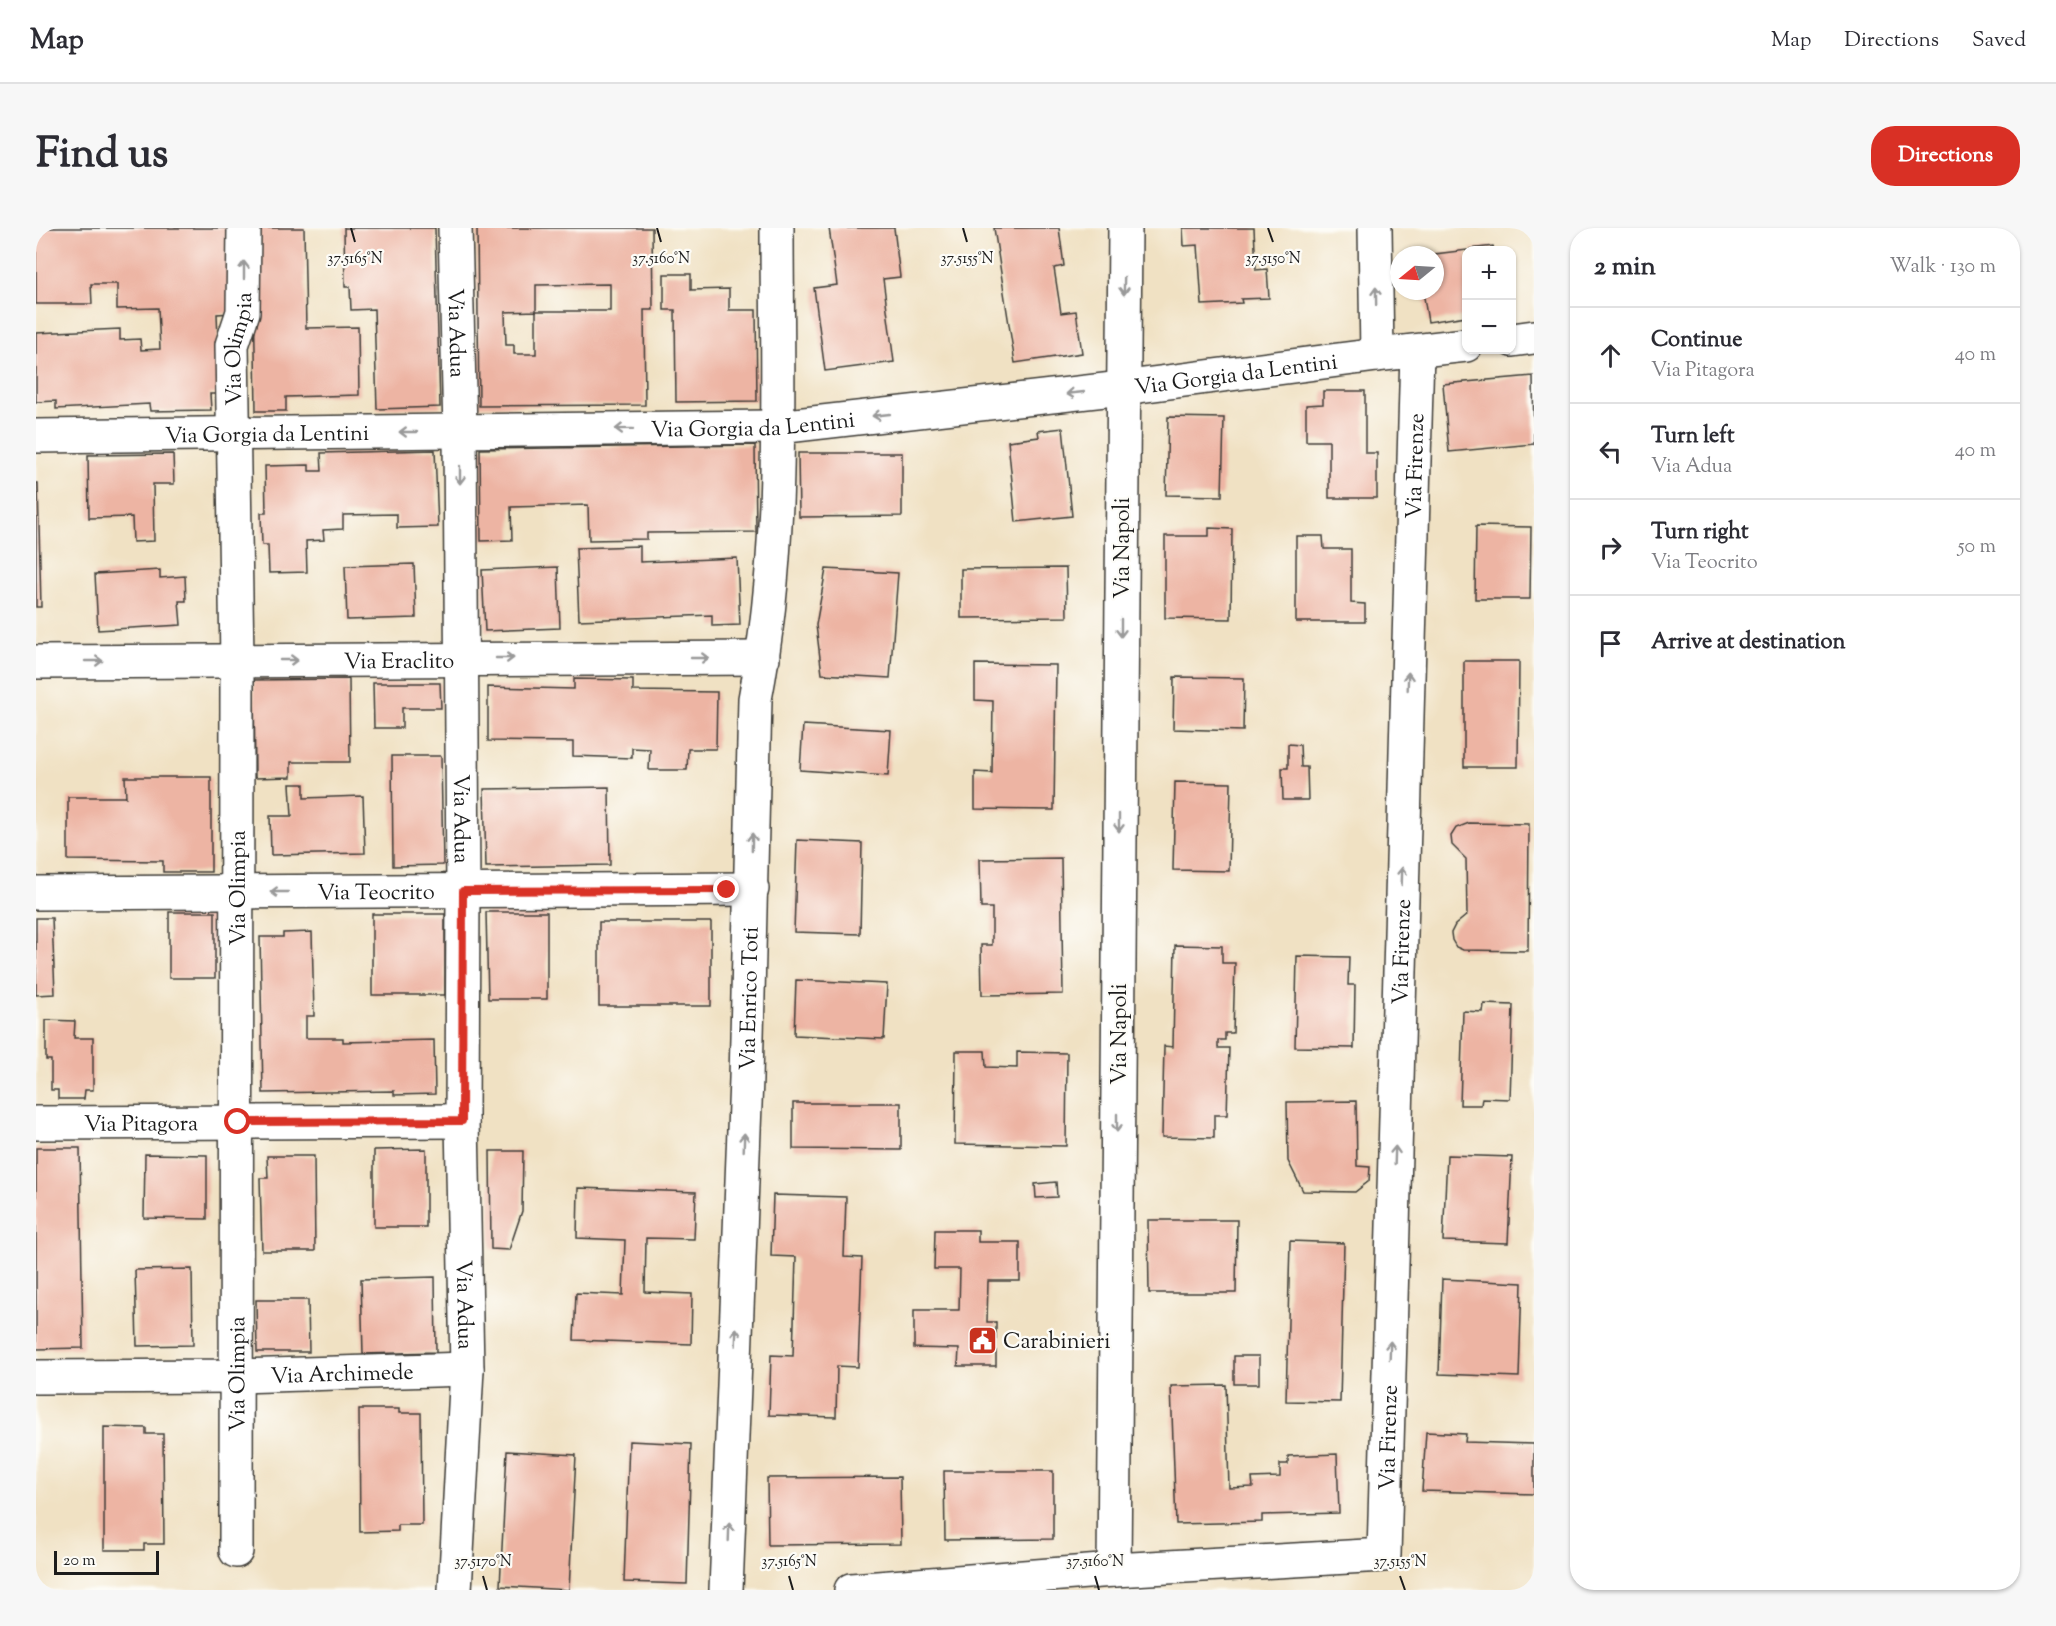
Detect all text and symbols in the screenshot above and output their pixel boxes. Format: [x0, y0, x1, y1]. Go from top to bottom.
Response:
text: Map [30, 21, 84, 61]
text: Map [1771, 26, 1811, 56]
text: Directions [1844, 26, 1939, 56]
text: Saved [1972, 26, 2026, 56]
text: Find us [36, 126, 168, 186]
button: Directions [1871, 126, 2020, 186]
north arrow [1390, 246, 1444, 300]
map controls [1462, 246, 1516, 354]
button: + [1462, 246, 1516, 300]
text: 37.5165°N [327, 249, 383, 270]
text: 37.5160°N [632, 249, 690, 270]
text: 37.5155°N [940, 249, 994, 270]
text: 37.5150°N [1245, 249, 1301, 270]
text: 2 min [1594, 249, 1656, 286]
text: Walk · 130 m [1889, 253, 1996, 282]
one-way arrow [238, 260, 250, 280]
one-way arrow [1118, 276, 1130, 296]
one-way arrow [1370, 287, 1382, 307]
street label: Via Adua [437, 288, 472, 378]
street label: Via Olimpia [219, 292, 262, 406]
button: − [1462, 300, 1516, 354]
text: Continue [1651, 325, 1742, 357]
icon: ahead [1594, 339, 1627, 372]
text: 40 m [1955, 341, 1996, 370]
street label: Via Gorgia da Lentini [1133, 347, 1340, 405]
text: Via Pitagora [1651, 357, 1755, 386]
one-way arrow [1066, 388, 1085, 399]
street label: Via Gorgia da Lentini [651, 405, 857, 448]
one-way arrow [872, 410, 892, 421]
street label: Via Firenze [1399, 413, 1434, 519]
street label: Via Gorgia da Lentini [165, 419, 369, 453]
text: Turn left [1651, 421, 1734, 453]
one-way arrow [614, 423, 634, 435]
one-way arrow [398, 426, 418, 437]
icon: left [1594, 435, 1627, 468]
text: 40 m [1955, 437, 1996, 466]
text: Via Adua [1651, 453, 1732, 482]
one-way arrow [454, 465, 466, 485]
street label: Via Napoli [1108, 497, 1140, 599]
text: Turn right [1651, 517, 1748, 549]
icon: right [1594, 531, 1627, 564]
text: 50 m [1958, 533, 1996, 562]
text: Via Teocrito [1651, 549, 1758, 578]
one-way arrow [1115, 618, 1126, 638]
icon: arrive [1594, 627, 1627, 660]
text: Arrive at destination [1651, 627, 1846, 659]
street label: Via Eraclito [344, 647, 454, 679]
one-way arrow [495, 652, 515, 664]
one-way arrow [690, 652, 710, 664]
one-way arrow [279, 654, 299, 666]
one-way arrow [84, 655, 104, 667]
one-way arrow [1402, 671, 1413, 691]
street label: Via Adua [443, 774, 476, 864]
one-way arrow [1113, 813, 1125, 833]
street label: Via Olimpia [224, 830, 256, 946]
one-way arrow [747, 832, 758, 852]
one-way arrow [1397, 866, 1408, 886]
route end [713, 876, 739, 902]
street label: Via Teocrito [317, 878, 435, 910]
one-way arrow [269, 886, 289, 898]
street label: Via Firenze [1386, 899, 1421, 1005]
street label: Via Enrico Toti [733, 926, 769, 1071]
street label: Via Napoli [1105, 983, 1137, 1085]
route start [224, 1108, 250, 1134]
street label: Via Pitagora [84, 1109, 198, 1142]
one-way arrow [1111, 1113, 1123, 1133]
one-way arrow [738, 1132, 749, 1152]
one-way arrow [1389, 1145, 1401, 1165]
street label: Via Adua [446, 1260, 480, 1350]
street label: Via Olimpia [223, 1316, 255, 1432]
public building icon: Carabinieri [966, 1324, 998, 1356]
one-way arrow [731, 1327, 742, 1347]
place label: Carabinieri [1003, 1327, 1111, 1359]
one-way arrow [1384, 1340, 1395, 1360]
street label: Via Archimede [270, 1358, 414, 1394]
street label: Via Firenze [1373, 1384, 1408, 1491]
one-way arrow [723, 1522, 734, 1542]
scale bar [54, 1548, 159, 1576]
text: 20 m [63, 1550, 96, 1573]
text: 37.5170°N [454, 1552, 512, 1573]
text: 37.5165°N [761, 1552, 817, 1573]
text: 37.5160°N [1066, 1552, 1124, 1573]
text: 37.5155°N [1373, 1552, 1427, 1573]

